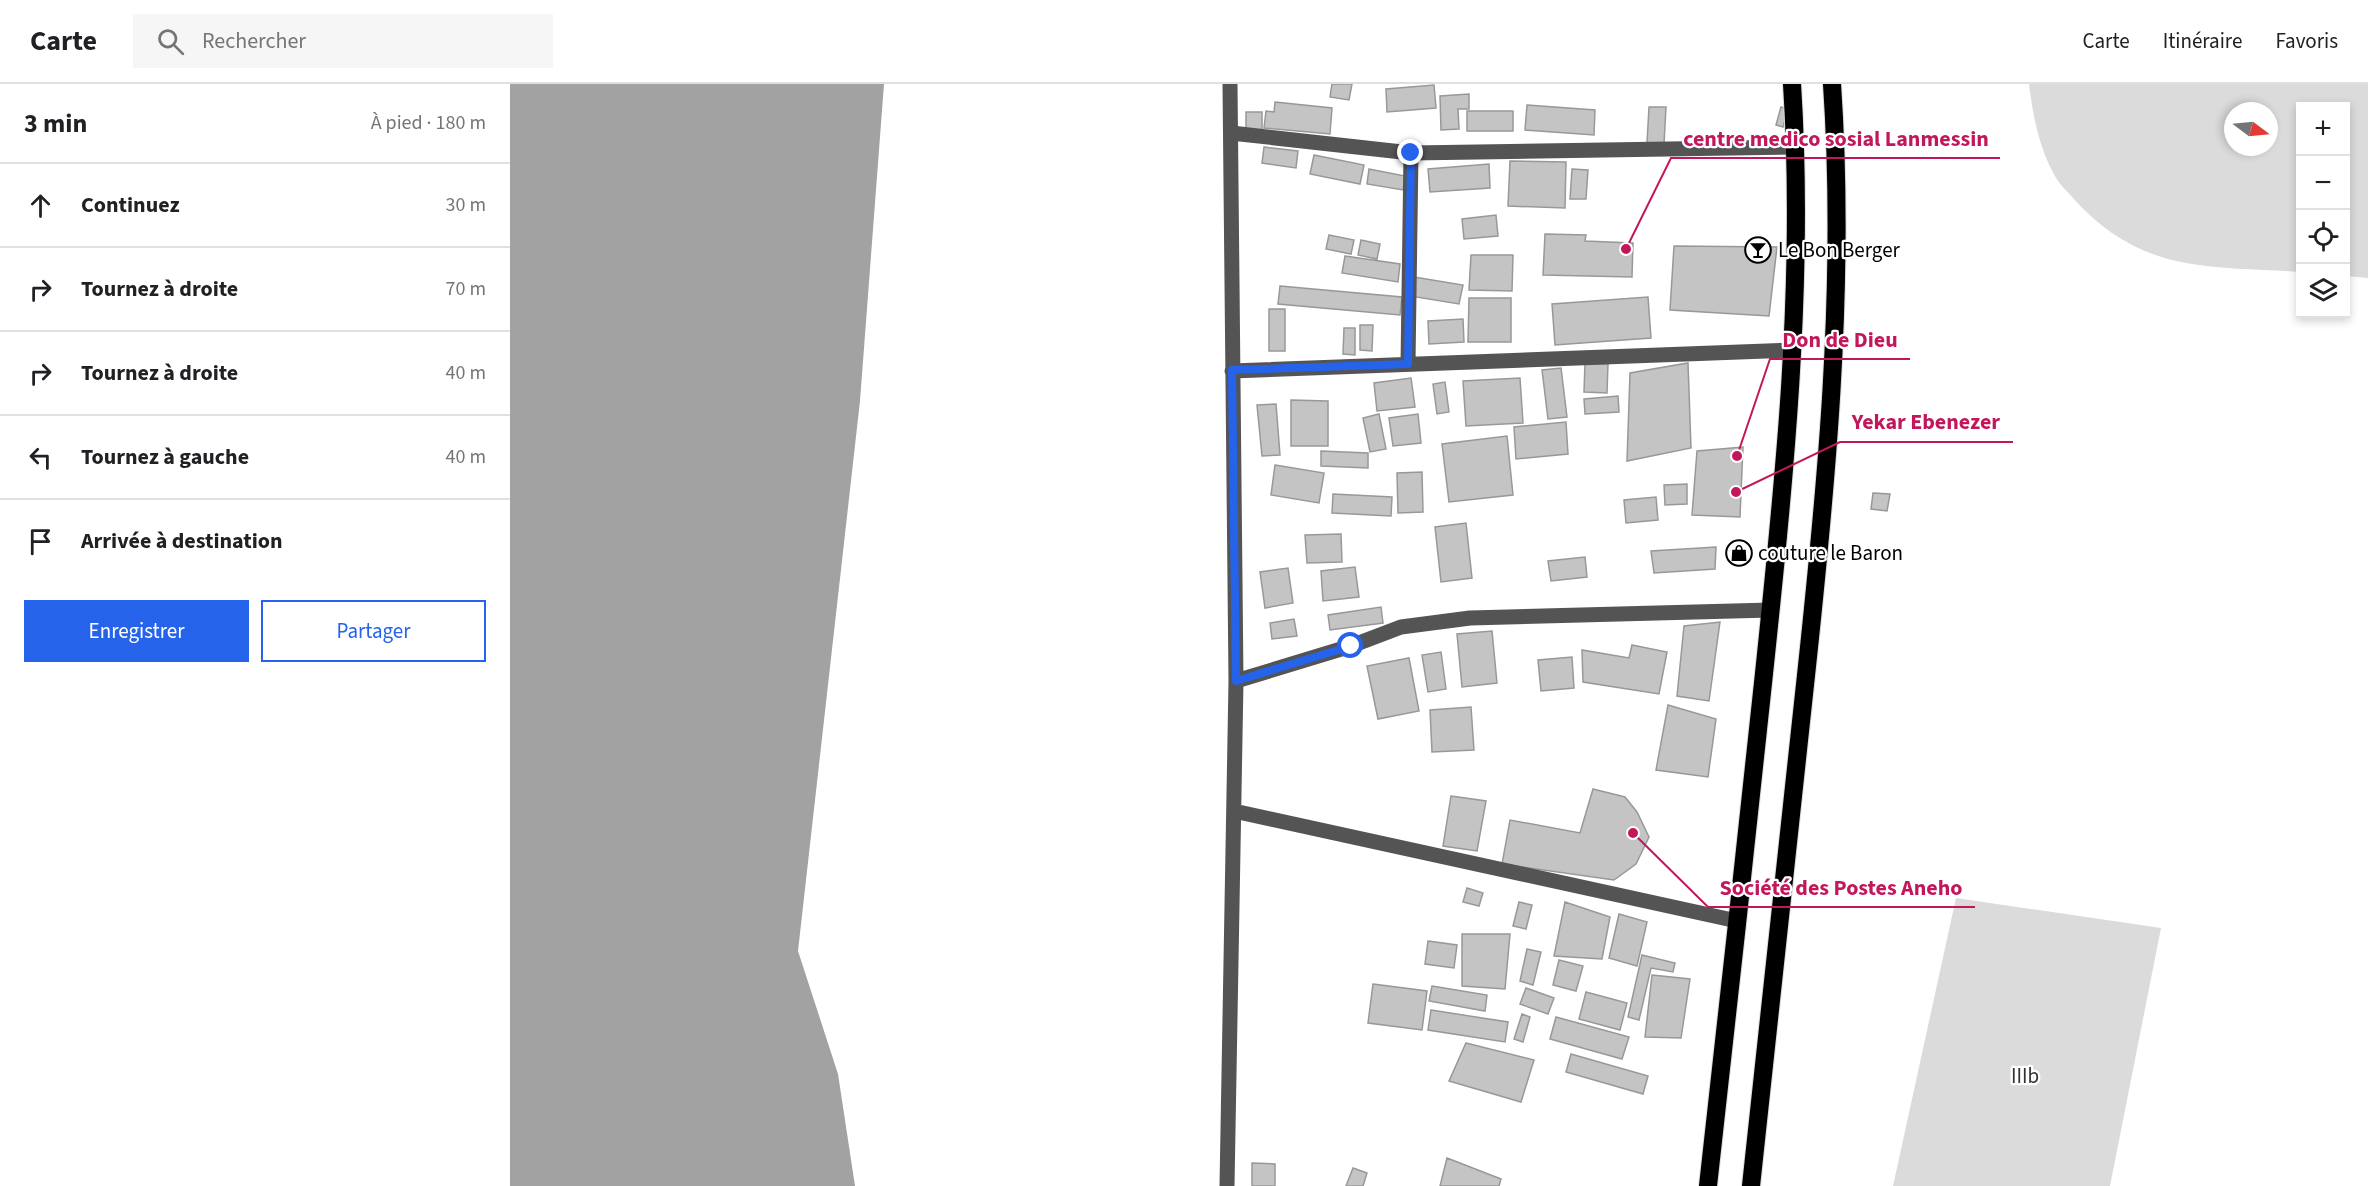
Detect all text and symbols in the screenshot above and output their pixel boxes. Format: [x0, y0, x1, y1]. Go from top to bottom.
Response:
search box [133, 14, 553, 68]
text: Carte [30, 21, 97, 61]
icon: search [154, 25, 187, 58]
text: Rechercher [202, 25, 306, 57]
text: Carte [2083, 26, 2130, 56]
text: Itinéraire [2163, 26, 2242, 56]
text: Favoris [2275, 26, 2338, 56]
north arrow [2224, 102, 2278, 156]
map controls [2296, 102, 2350, 318]
button: + [2296, 102, 2350, 156]
text: 3 min [24, 105, 87, 142]
text: À pied · 180 m [371, 109, 486, 137]
callout: centre medico sosial Lanmessin [1671, 118, 2000, 158]
text: centre medico sosial Lanmessin [1683, 123, 1989, 155]
route end [1397, 139, 1423, 165]
button: − [2296, 156, 2350, 210]
icon: ahead [24, 189, 57, 222]
text: Continuez [81, 189, 180, 221]
text: 30 m [446, 191, 486, 219]
button: locate [2296, 210, 2350, 264]
bar icon: Le Bon Berger [1743, 235, 1773, 265]
place label: Le Bon Berger [1778, 235, 1901, 265]
button: layers [2296, 264, 2350, 318]
icon: right [24, 273, 57, 306]
text: Tournez à droite [81, 273, 238, 305]
text: 70 m [446, 275, 486, 303]
callout: Don de Dieu [1770, 319, 1910, 359]
text: Don de Dieu [1782, 324, 1898, 356]
icon: right [24, 357, 57, 390]
text: Tournez à droite [81, 357, 238, 389]
text: 40 m [446, 359, 486, 387]
callout: Yekar Ebenezer [1840, 402, 2013, 442]
text: Yekar Ebenezer [1851, 406, 2000, 438]
icon: left [24, 441, 57, 474]
text: Tournez à gauche [81, 441, 249, 473]
text: 40 m [446, 443, 486, 471]
icon: arrive [24, 525, 57, 558]
text: Arrivée à destination [81, 525, 283, 557]
shop icon: couture le Baron [1724, 538, 1754, 568]
place label: couture le Baron [1758, 538, 1903, 568]
button: Enregistrer [24, 600, 249, 662]
button: Partager [261, 600, 486, 662]
route start [1337, 632, 1363, 658]
callout: Société des Postes Aneho [1708, 867, 1975, 907]
text: Société des Postes Aneho [1720, 872, 1962, 904]
park label: IIIb [2011, 1061, 2039, 1091]

